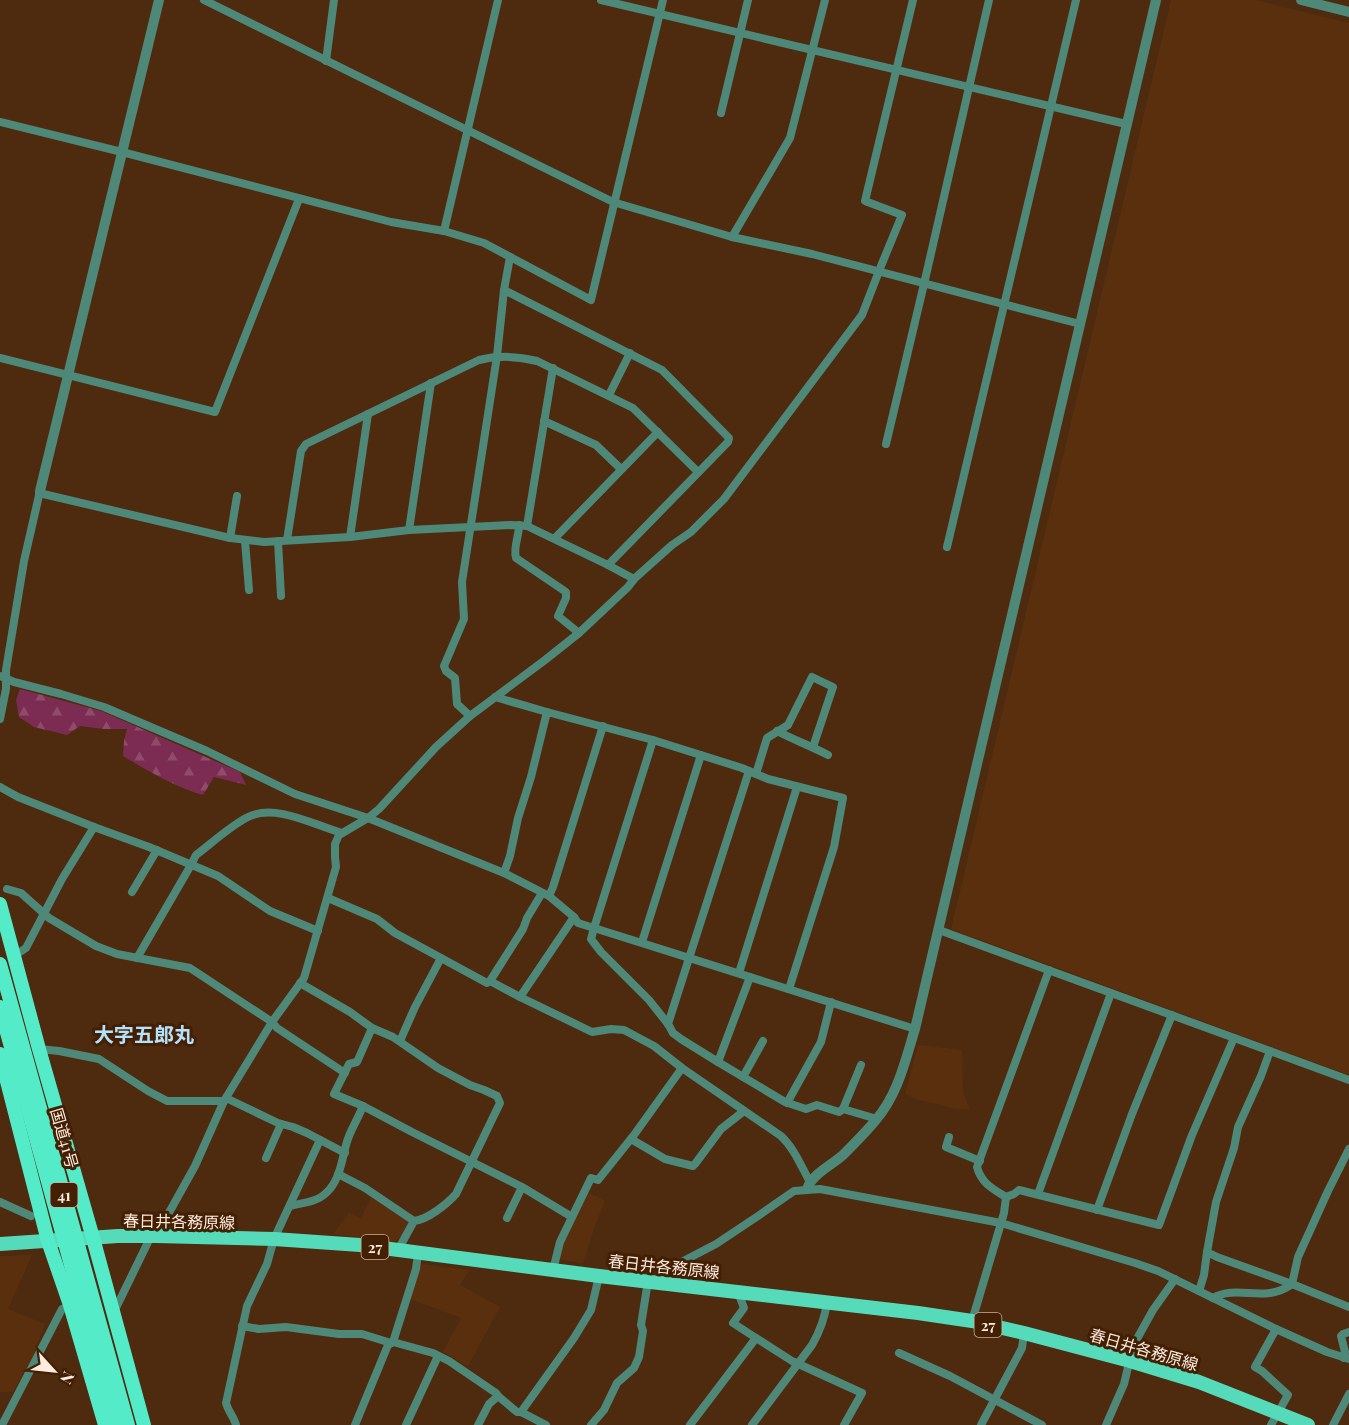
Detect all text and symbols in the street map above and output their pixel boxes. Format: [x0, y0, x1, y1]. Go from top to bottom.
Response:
district label: 大字五郎丸 [94, 1020, 194, 1047]
street label: 国道41号 [46, 1105, 84, 1171]
road number: 41 [50, 1183, 78, 1207]
street label: 春日井各務原線 [123, 1210, 235, 1232]
road number: 27 [362, 1235, 388, 1259]
street label: 春日井各務原線 [607, 1250, 721, 1282]
road number: 27 [974, 1313, 1002, 1337]
street label: 春日井各務原線 [1087, 1323, 1201, 1375]
north arrow [24, 1341, 84, 1401]
text: N [56, 1368, 80, 1388]

